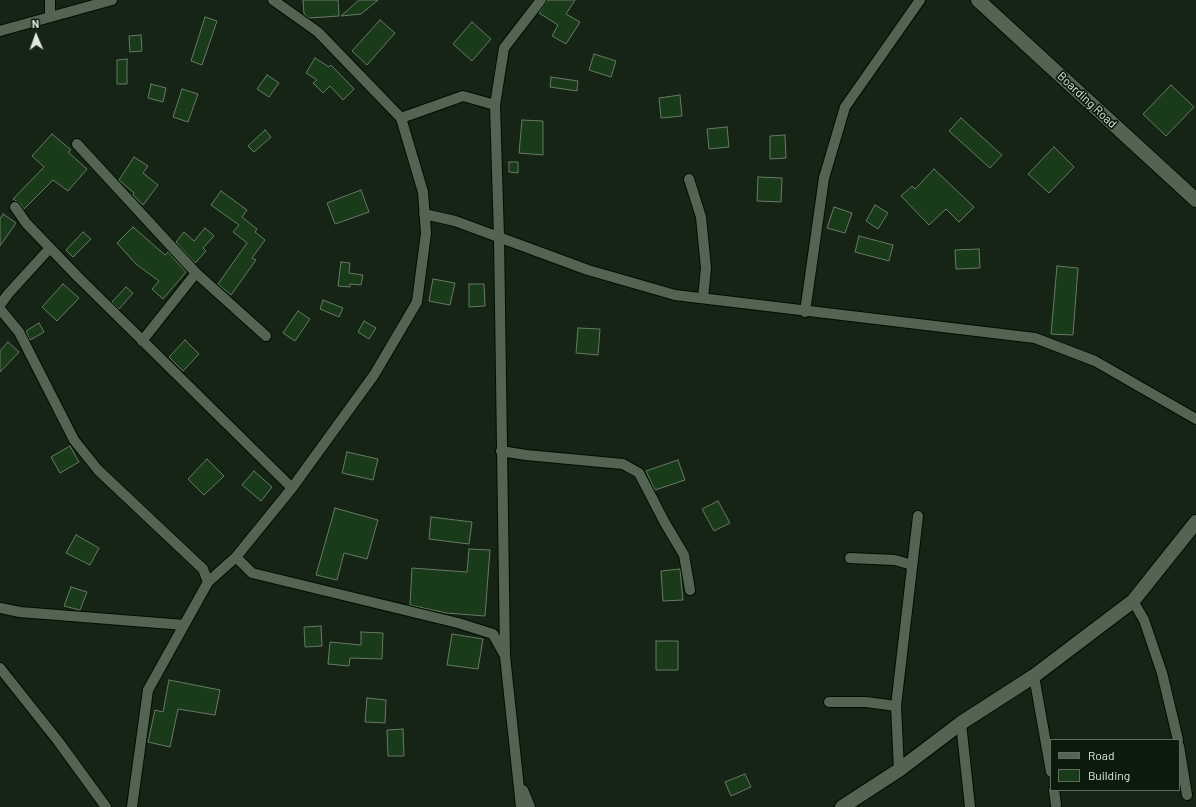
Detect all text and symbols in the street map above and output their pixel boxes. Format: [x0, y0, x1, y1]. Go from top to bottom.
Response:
north arrow [16, 16, 56, 56]
text: N [32, 17, 39, 30]
street label: Boarding Road [1054, 69, 1120, 131]
legend [1050, 739, 1180, 791]
text: Road [1088, 748, 1115, 762]
text: Building [1088, 768, 1130, 782]

